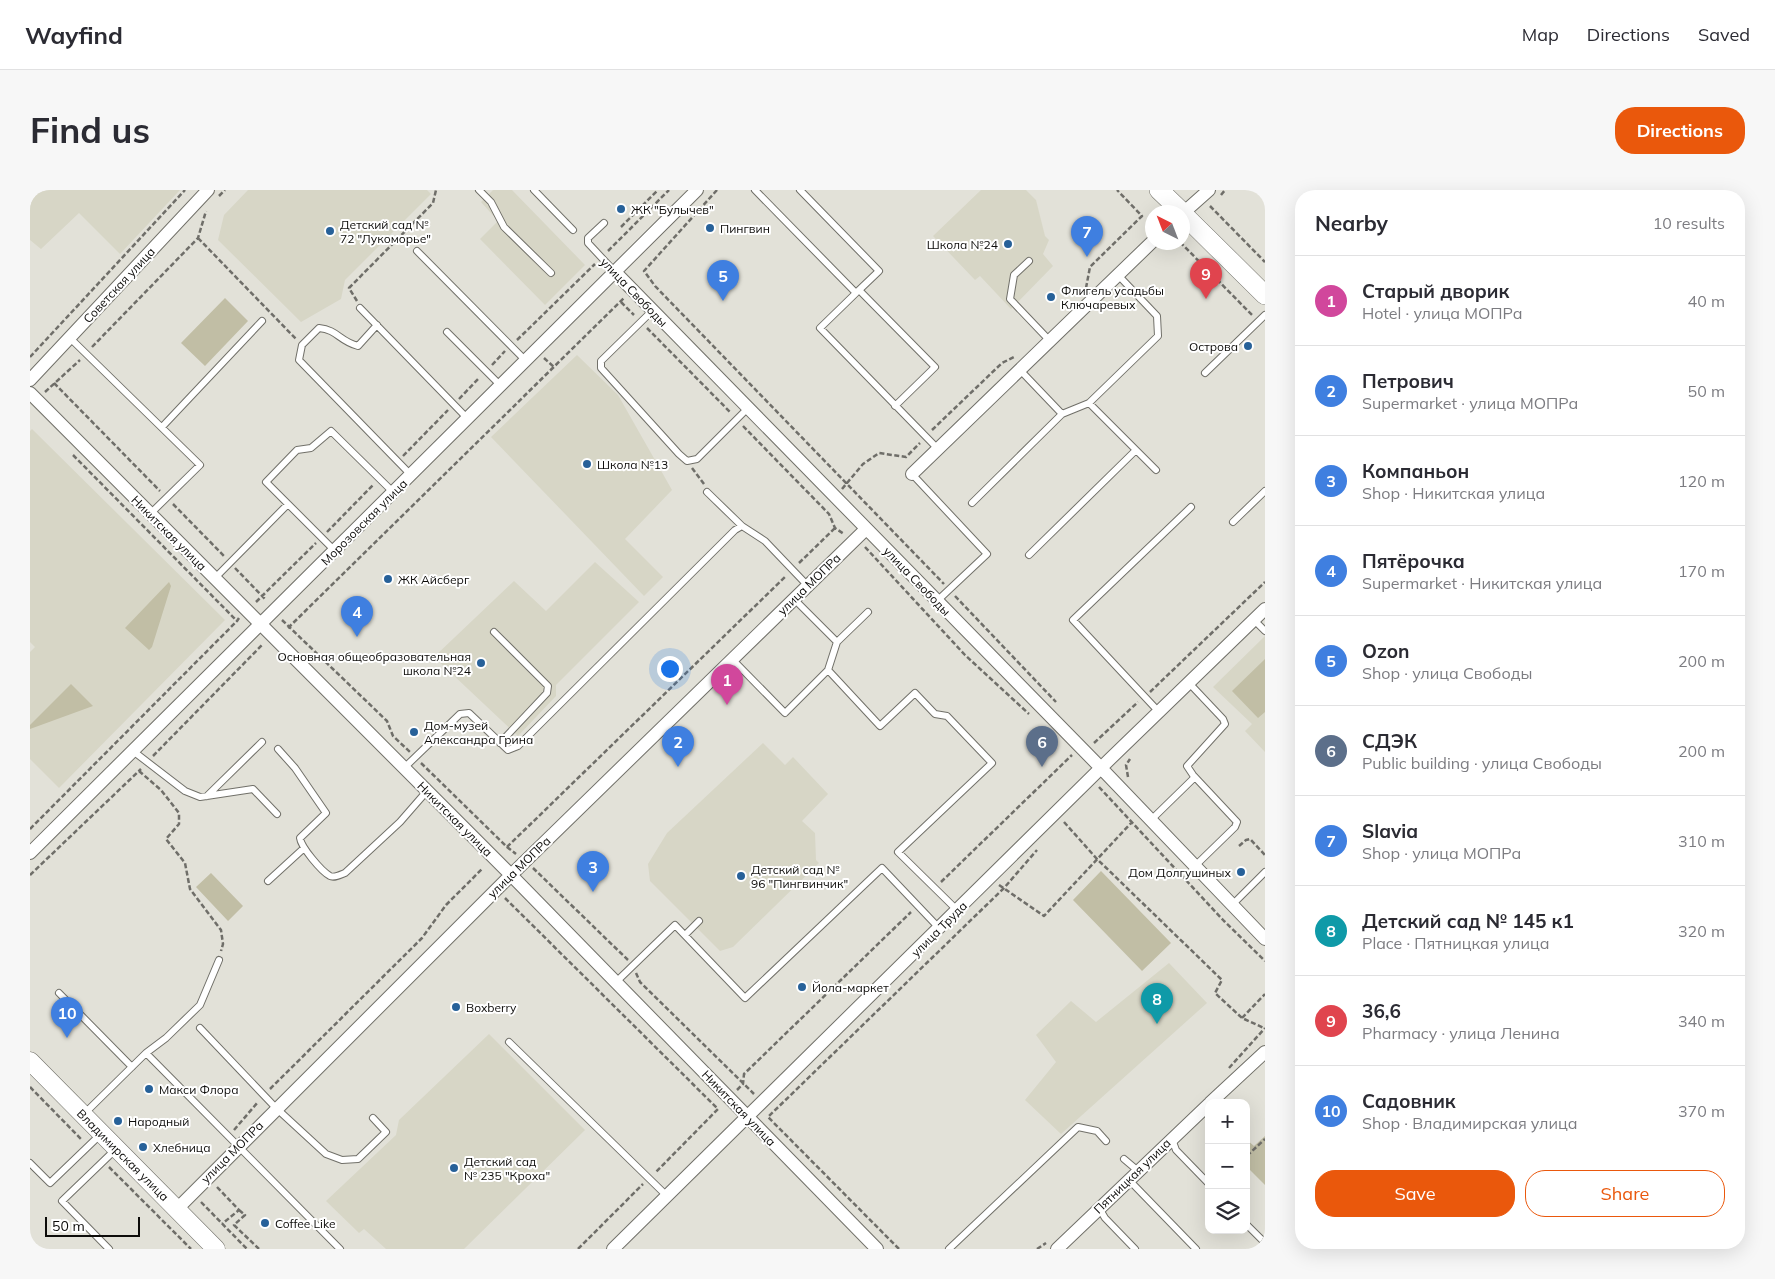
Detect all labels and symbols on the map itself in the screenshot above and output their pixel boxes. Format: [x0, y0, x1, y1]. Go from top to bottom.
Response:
place label: ЖК "Булычев" [631, 202, 714, 217]
marker: ЖК "Булычев" [615, 203, 627, 215]
north arrow [1145, 205, 1190, 250]
pin: 7 [1071, 216, 1103, 257]
place label: Детский сад № 72 "Лукоморье" [340, 217, 431, 246]
place label: Пингвин [720, 221, 770, 236]
marker: Пингвин [704, 222, 716, 234]
marker: Детский сад № 72 "Лукоморье" [324, 225, 336, 237]
place label: Школа №24 [927, 237, 998, 252]
marker: Школа №24 [1002, 238, 1014, 250]
street label: Советская улица [80, 244, 158, 326]
street label: улица Свободы [597, 254, 671, 330]
pin: 9 [1190, 258, 1222, 299]
pin: 5 [707, 260, 739, 301]
place label: Флигель усадьбы Ключаревых [1061, 283, 1164, 312]
marker: Флигель усадьбы Ключаревых [1045, 291, 1057, 303]
place label: Острова [1189, 339, 1238, 354]
marker: Острова [1242, 340, 1254, 352]
place label: Школа №13 [597, 457, 668, 472]
marker: Школа №13 [581, 458, 593, 470]
street label: Морозовская улица [318, 476, 410, 568]
street label: Никитская улица [128, 492, 210, 574]
street label: улица Свободы [880, 543, 954, 619]
street label: улица МОПРа [774, 550, 844, 618]
place label: ЖК Айсберг [398, 572, 470, 587]
marker: ЖК Айсберг [382, 573, 394, 585]
pin: 4 [341, 596, 373, 637]
place label: Основная общеобразовательная школа №24 [277, 649, 471, 678]
your location [657, 656, 683, 682]
marker: Основная общеобразовательная школа №24 [475, 657, 487, 669]
pin: 1 [711, 664, 743, 705]
place label: Дом-музей Александра Грина [424, 718, 533, 747]
marker: Дом-музей Александра Грина [408, 726, 420, 738]
pin: 2 [662, 726, 694, 767]
pin: 6 [1026, 726, 1058, 767]
street label: Никитская улица [414, 778, 496, 860]
street label: улица МОПРа [484, 833, 554, 901]
pin: 3 [577, 851, 609, 892]
place label: Детский сад № 96 "Пингвинчик" [751, 862, 848, 891]
place label: Дом Долгушиных [1128, 865, 1231, 880]
marker: Дом Долгушиных [1235, 866, 1247, 878]
marker: Детский сад № 96 "Пингвинчик" [735, 870, 747, 882]
street label: улица Труда [908, 898, 970, 960]
place label: Йола-маркет [812, 980, 889, 995]
marker: Йола-маркет [796, 981, 808, 993]
pin: 8 [1141, 983, 1173, 1024]
pin: 10 [51, 997, 83, 1038]
place label: Boxberry [466, 1000, 517, 1015]
marker: Boxberry [450, 1001, 462, 1013]
street label: Никитская улица [699, 1067, 779, 1149]
place label: Макси Флора [159, 1082, 238, 1097]
marker: Макси Флора [143, 1083, 155, 1095]
street label: Владимирская улица [74, 1106, 172, 1204]
place label: Народный [128, 1114, 189, 1129]
marker: Народный [112, 1115, 124, 1127]
street label: улица МОПРа [198, 1118, 266, 1186]
street label: Пятницкая улица [1090, 1135, 1174, 1217]
place label: Хлебница [153, 1140, 210, 1155]
marker: Хлебница [137, 1141, 149, 1153]
place label: Детский сад № 235 "Кроха" [464, 1154, 550, 1183]
marker: Детский сад № 235 "Кроха" [448, 1162, 460, 1174]
scale bar [45, 1214, 140, 1237]
place label: Coffee Like [275, 1216, 335, 1231]
marker: Coffee Like [259, 1217, 271, 1229]

